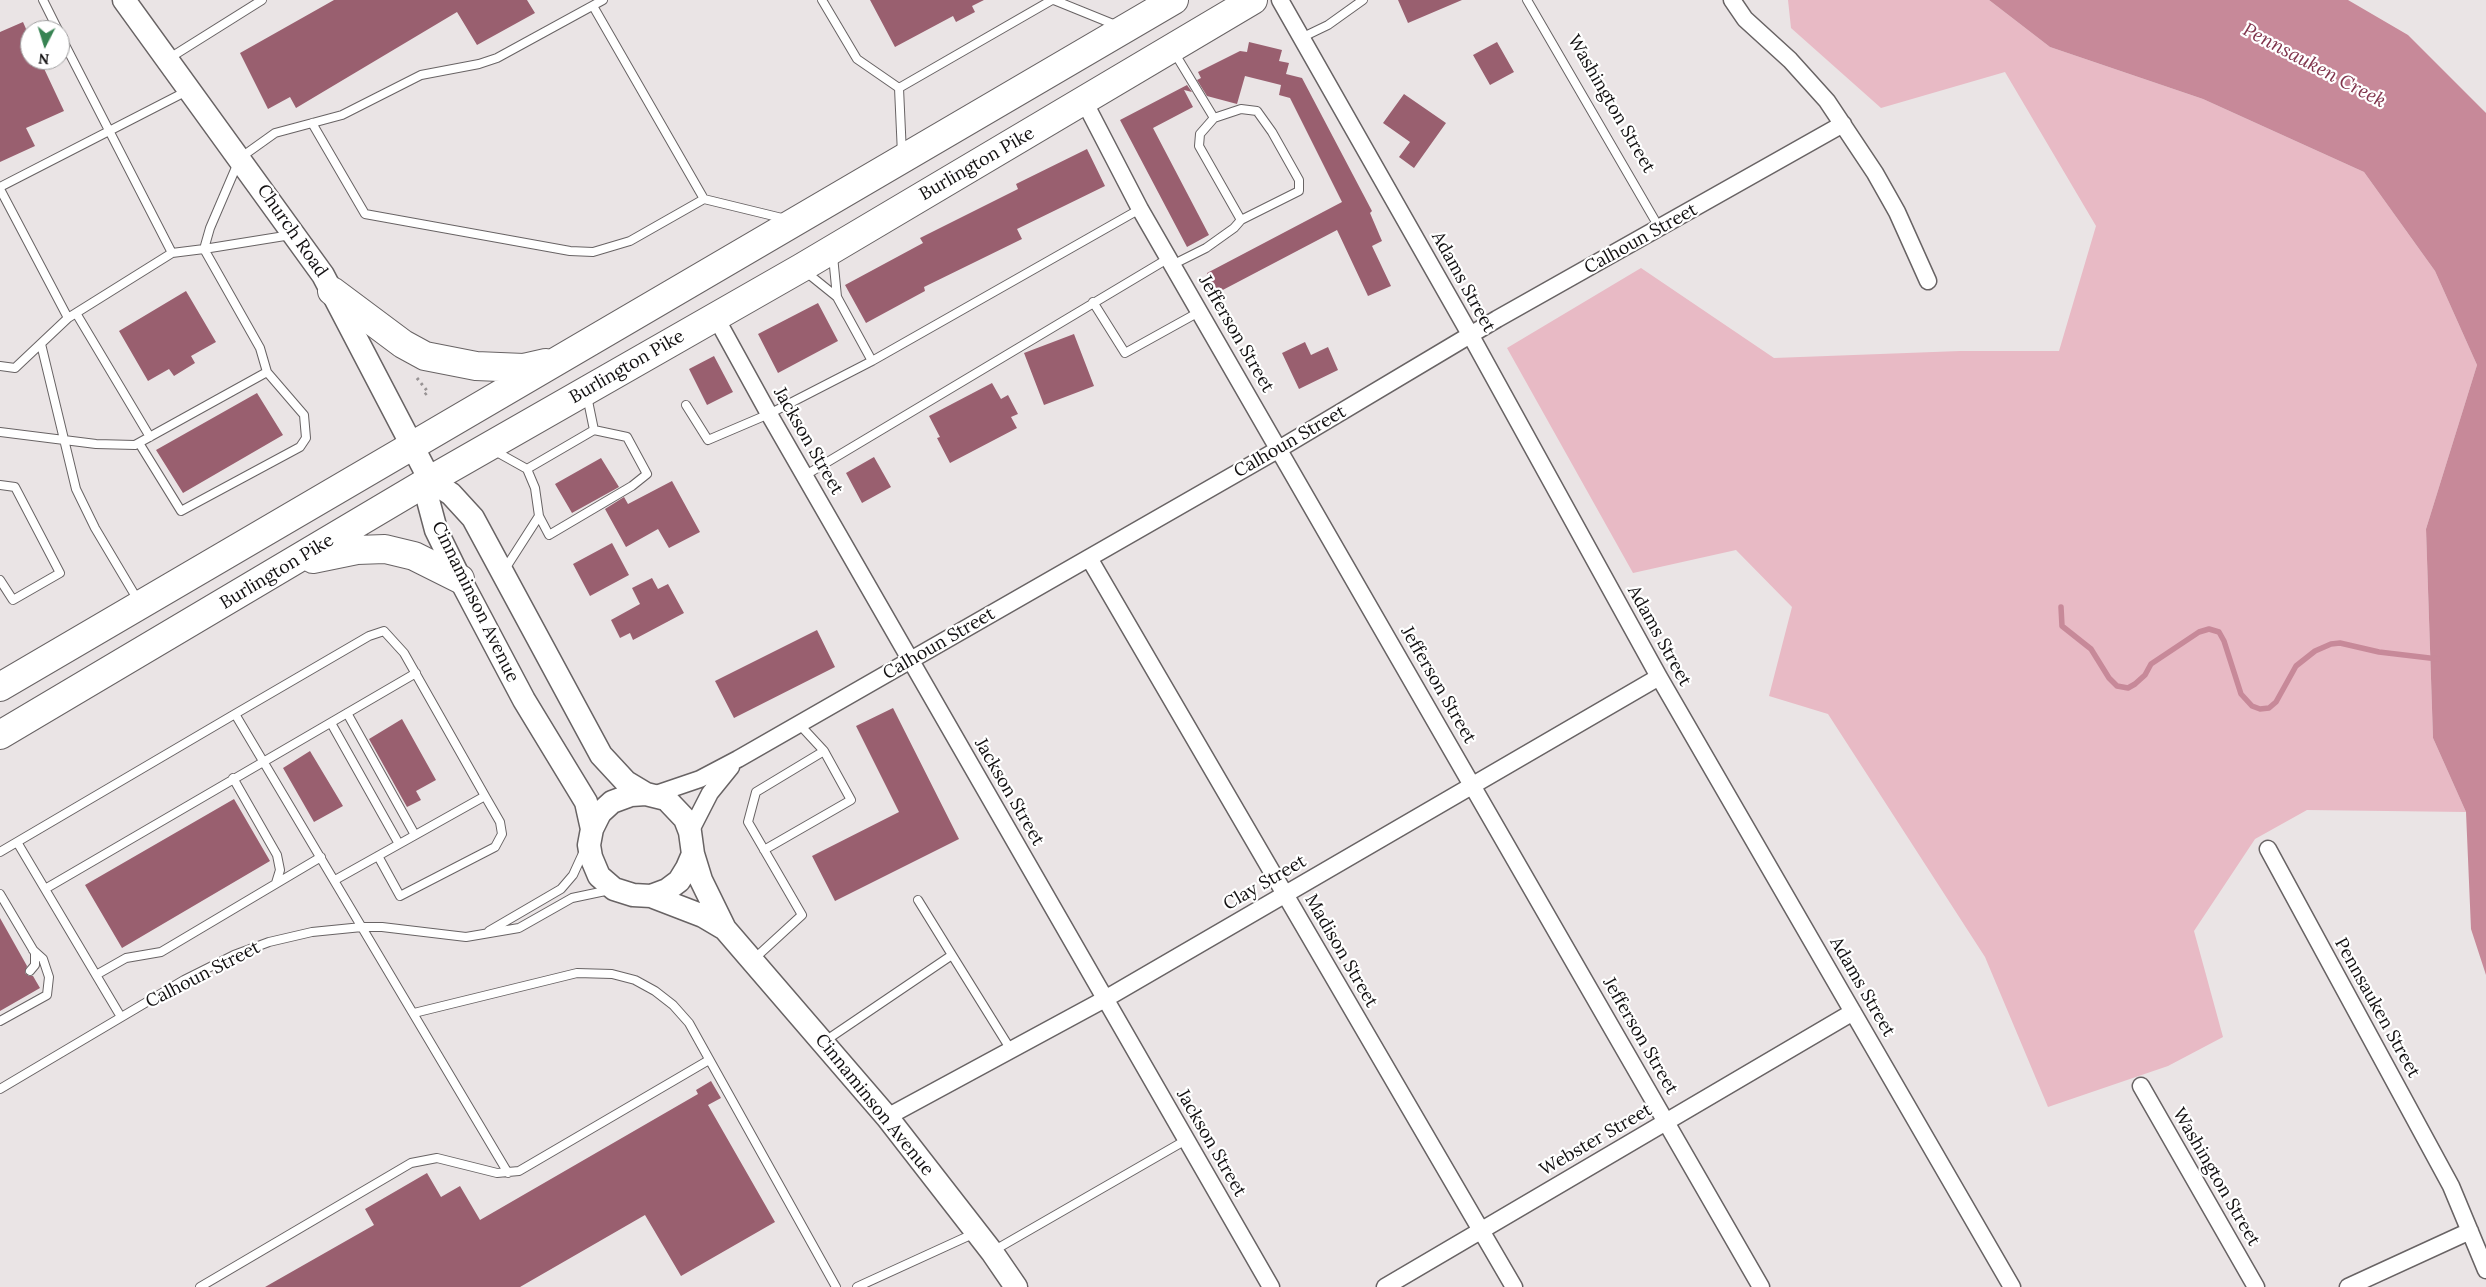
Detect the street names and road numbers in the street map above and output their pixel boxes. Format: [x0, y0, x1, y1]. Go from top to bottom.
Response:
street label: Washington Street [1563, 31, 1659, 177]
street label: Burlington Pike [916, 122, 1038, 206]
street label: Church Road [252, 180, 332, 282]
street label: Calhoun Street [1581, 199, 1701, 279]
street label: Adams Street [1427, 228, 1499, 336]
street label: Jefferson Street [1194, 272, 1278, 396]
street label: Burlington Pike [566, 325, 688, 409]
street label: Jackson Street [769, 383, 847, 499]
street label: Calhoun Street [1230, 401, 1350, 483]
street label: Cinnaminson Avenue [427, 518, 523, 686]
street label: Burlington Pike [216, 530, 338, 614]
street label: Adams Street [1623, 582, 1695, 690]
street label: Calhoun Street [879, 603, 999, 685]
street label: Jefferson Street [1396, 623, 1480, 747]
street label: Jackson Street [970, 734, 1048, 850]
street label: Clay Street [1220, 851, 1310, 915]
street label: Madison Street [1300, 891, 1382, 1011]
street label: Adams Street [1825, 933, 1899, 1041]
street label: Pennsauken Street [2330, 934, 2424, 1082]
street label: Calhoun Street [142, 937, 264, 1013]
street label: Jefferson Street [1598, 974, 1682, 1098]
street label: Cinnaminson Avenue [810, 1030, 938, 1180]
street label: Jackson Street [1172, 1085, 1250, 1201]
street label: Webster Street [1536, 1099, 1656, 1181]
street label: Washington Street [2168, 1104, 2264, 1250]

